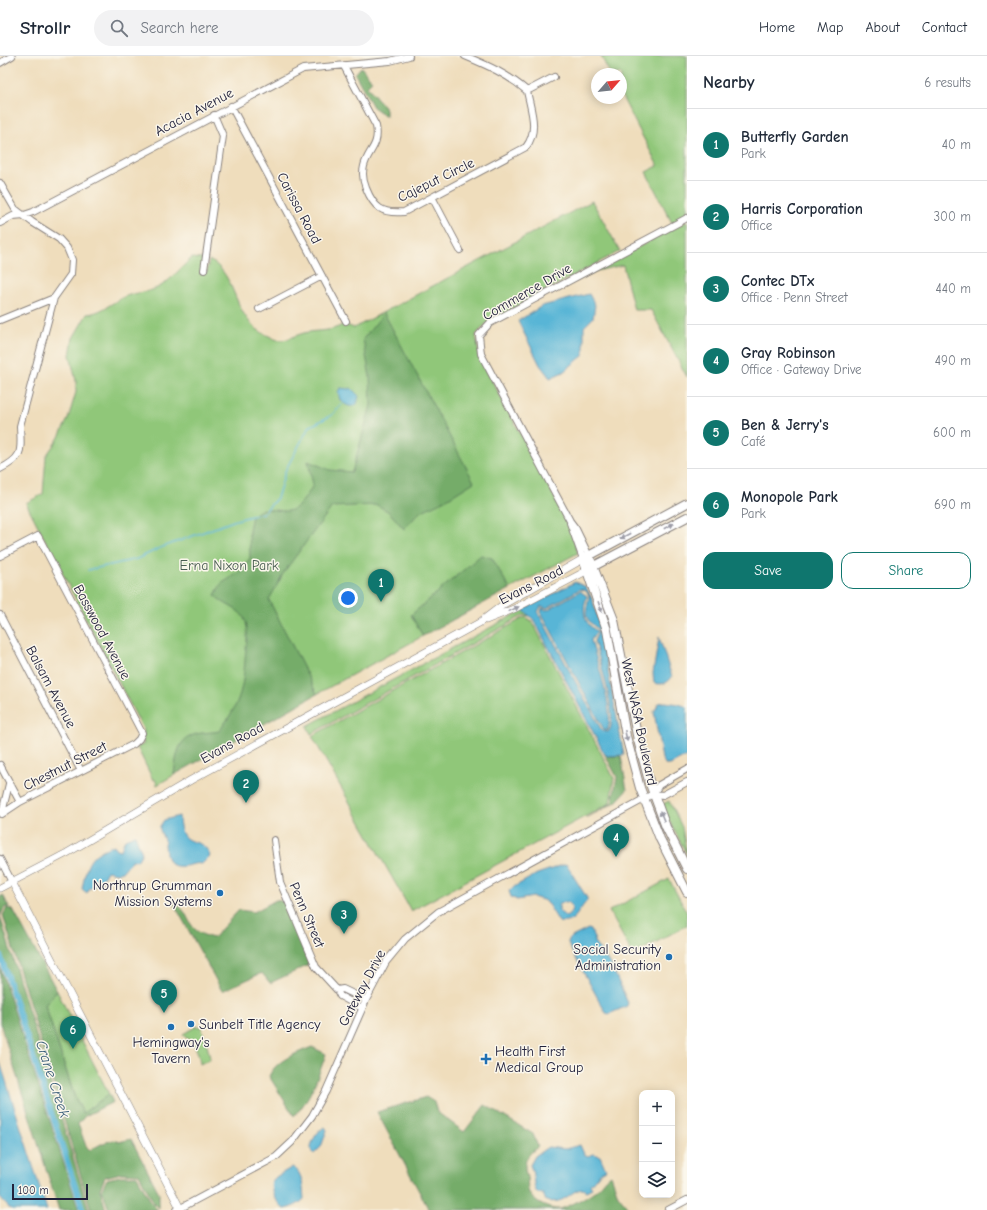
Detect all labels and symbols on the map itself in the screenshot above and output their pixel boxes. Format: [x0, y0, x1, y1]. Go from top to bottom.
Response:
north arrow [591, 68, 627, 104]
street label: Acacia Avenue [152, 84, 236, 140]
street label: Cajeput Circle [395, 154, 477, 206]
street label: Carissa Road [273, 169, 325, 247]
street label: Commerce Drive [479, 260, 575, 324]
one-way arrow [663, 523, 675, 530]
one-way arrow [620, 533, 631, 540]
park label: Erna Nixon Park [180, 557, 279, 574]
street label: Evans Road [496, 562, 566, 608]
pin: 1 [368, 569, 394, 602]
street label: Basswood Avenue [70, 582, 134, 682]
your location [338, 588, 358, 608]
one-way arrow [597, 602, 603, 614]
one-way arrow [508, 606, 520, 612]
street label: Balsam Avenue [22, 643, 80, 731]
street label: West NASA Boulevard [617, 657, 661, 787]
street label: Evans Road [197, 719, 267, 767]
one-way arrow [624, 730, 630, 743]
street label: Chestnut Street [20, 737, 111, 794]
pin: 2 [233, 770, 259, 803]
one-way arrow [658, 810, 664, 822]
pin: 4 [603, 824, 629, 857]
place label: Northrup Grumman Mission Systems [93, 877, 212, 910]
street label: Penn Street [286, 880, 329, 951]
marker: Northrup Grumman Mission Systems [215, 888, 225, 898]
pin: 3 [331, 901, 357, 934]
place label: Social Security Administration [573, 941, 662, 974]
street label: Gateway Drive [335, 947, 389, 1029]
marker: Social Security Administration [664, 952, 674, 962]
pin: 5 [151, 980, 177, 1013]
pin: 6 [60, 1016, 86, 1049]
place label: Sunbelt Title Agency [199, 1016, 321, 1033]
marker: Sunbelt Title Agency [186, 1019, 196, 1029]
marker: Hemingway's Tavern [166, 1022, 176, 1032]
place label: Hemingway's Tavern [132, 1034, 210, 1067]
water label: Crane Creek [32, 1038, 74, 1121]
place label: Health First Medical Group [495, 1043, 583, 1076]
marker: Health First Medical Group [480, 1053, 492, 1065]
scale bar [12, 1182, 88, 1201]

